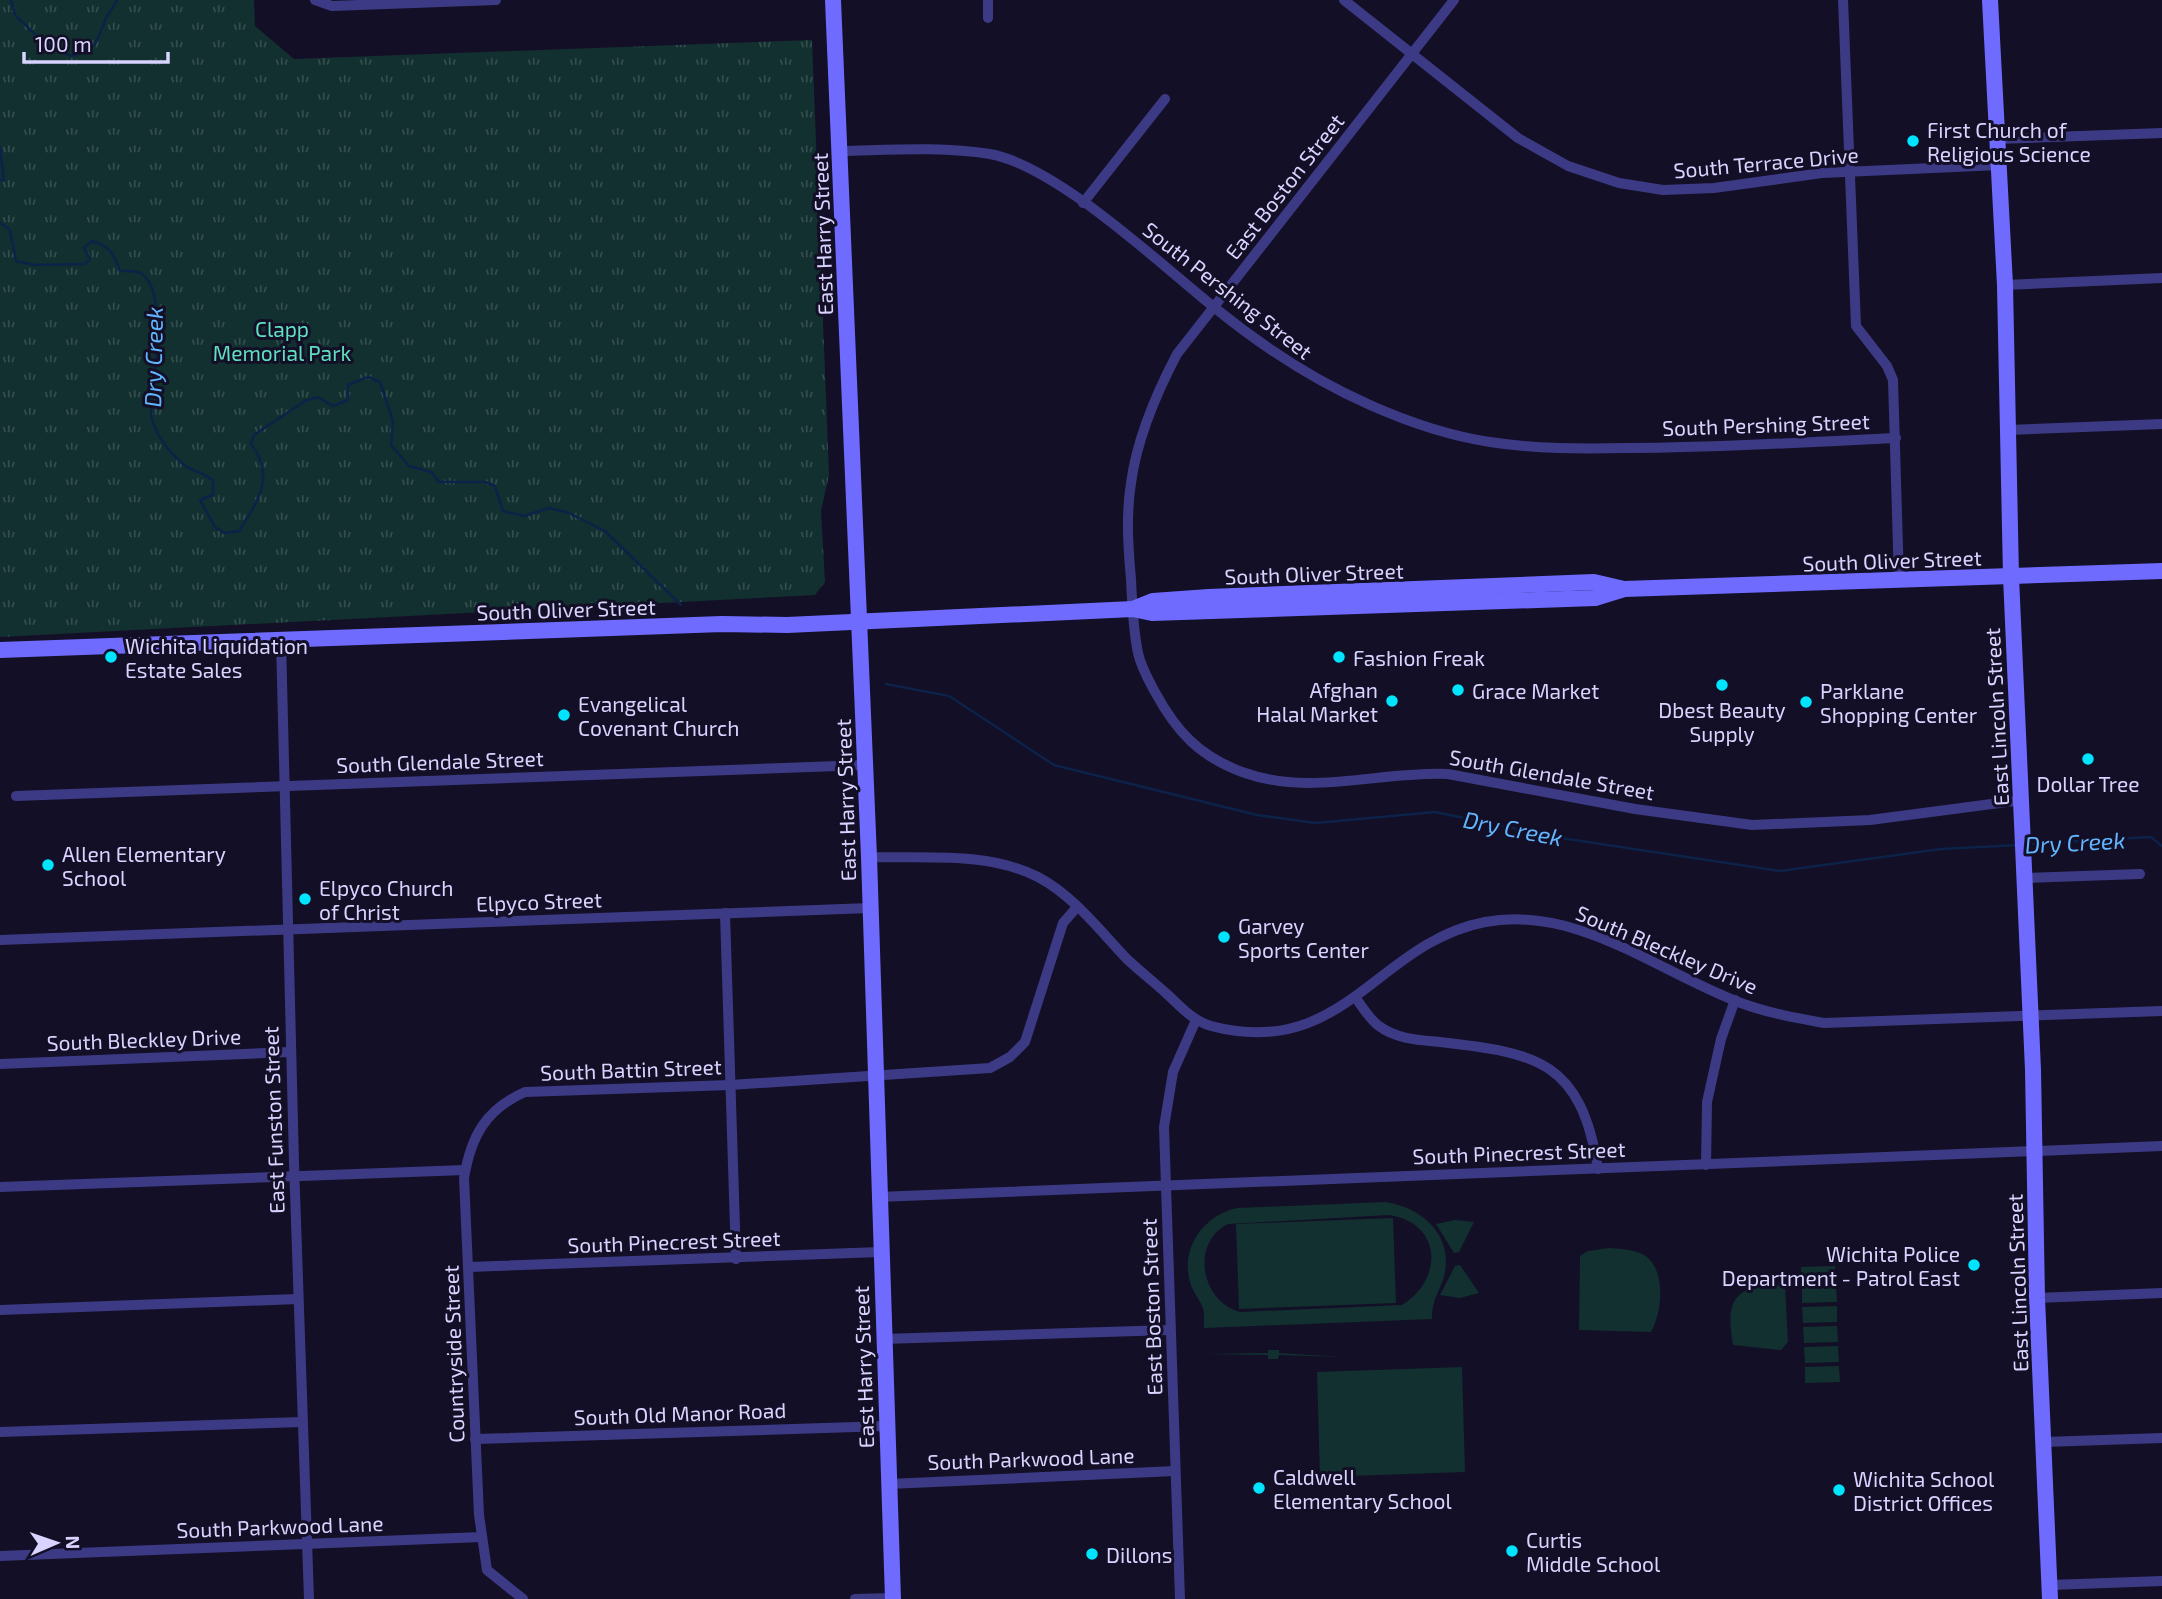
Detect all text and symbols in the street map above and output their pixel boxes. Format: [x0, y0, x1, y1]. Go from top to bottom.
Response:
scale bar [24, 21, 168, 65]
text: 100 m [35, 31, 92, 56]
street label: East Boston Street [1220, 108, 1348, 264]
place label: First Church of Religious Science [1927, 117, 2091, 166]
marker: First Church of Religious Science [1905, 133, 1921, 149]
street label: South Terrace Drive [1673, 141, 1859, 183]
street label: East Harry Street [807, 152, 837, 316]
street label: South Pershing Street [1139, 216, 1317, 364]
water label: Dry Creek [138, 307, 168, 407]
park label: Clapp Memorial Park [213, 316, 352, 365]
street label: South Pershing Street [1662, 408, 1870, 440]
street label: South Oliver Street [1802, 544, 1982, 576]
street label: South Oliver Street [1224, 557, 1404, 589]
street label: South Oliver Street [476, 593, 656, 625]
street label: East Lincoln Street [1979, 627, 2013, 807]
place label: Wichita Liquidation Estate Sales [125, 633, 308, 682]
place label: Fashion Freak [1353, 645, 1485, 670]
marker: Wichita Liquidation Estate Sales [103, 649, 119, 665]
marker: Fashion Freak [1331, 649, 1347, 665]
place label: Afghan Halal Market [1256, 677, 1378, 726]
marker: Dbest Beauty Supply [1714, 677, 1730, 693]
place label: Grace Market [1472, 678, 1599, 703]
place label: Parklane Shopping Center [1820, 678, 1978, 727]
marker: Grace Market [1450, 682, 1466, 698]
place label: Evangelical Covenant Church [578, 691, 739, 740]
marker: Afghan Halal Market [1384, 693, 1400, 709]
marker: Parklane Shopping Center [1798, 694, 1814, 710]
place label: Dbest Beauty Supply [1658, 697, 1786, 746]
marker: Evangelical Covenant Church [556, 707, 572, 723]
street label: East Harry Street [830, 718, 860, 882]
street label: South Glendale Street [1448, 744, 1656, 804]
street label: South Glendale Street [336, 745, 544, 777]
marker: Dollar Tree [2080, 751, 2096, 767]
place label: Dollar Tree [2036, 771, 2140, 796]
water label: Dry Creek [1461, 805, 1565, 851]
water label: Dry Creek [2024, 825, 2126, 859]
place label: Allen Elementary School [62, 841, 226, 890]
marker: Allen Elementary School [40, 857, 56, 873]
place label: Elpyco Church of Christ [319, 875, 454, 924]
street label: Elpyco Street [476, 886, 602, 916]
marker: Elpyco Church of Christ [297, 891, 313, 907]
street label: South Bleckley Drive [1573, 899, 1761, 999]
place label: Garvey Sports Center [1238, 913, 1369, 962]
marker: Garvey Sports Center [1216, 929, 1232, 945]
street label: South Bleckley Drive [46, 1023, 242, 1055]
street label: East Funston Street [257, 1026, 289, 1214]
street label: South Battin Street [540, 1053, 722, 1085]
street label: South Pinecrest Street [1412, 1136, 1626, 1168]
street label: East Lincoln Street [2001, 1193, 2033, 1373]
street label: East Boston Street [1135, 1218, 1167, 1396]
street label: South Pinecrest Street [567, 1225, 781, 1257]
place label: Wichita Police Department - Patrol East [1722, 1241, 1960, 1290]
marker: Wichita Police Department - Patrol East [1966, 1257, 1982, 1273]
street label: Countryside Street [437, 1265, 469, 1443]
street label: East Harry Street [848, 1285, 878, 1449]
street label: South Old Manor Road [573, 1397, 787, 1429]
street label: South Parkwood Lane [927, 1442, 1135, 1474]
place label: Caldwell Elementary School [1273, 1464, 1453, 1513]
place label: Wichita School District Offices [1853, 1466, 1995, 1515]
marker: Caldwell Elementary School [1251, 1480, 1267, 1496]
marker: Wichita School District Offices [1831, 1482, 1847, 1498]
north arrow [21, 1508, 91, 1578]
street label: South Parkwood Lane [176, 1510, 384, 1542]
place label: Curtis Middle School [1526, 1527, 1661, 1576]
text: N [62, 1535, 85, 1550]
place label: Dillons [1106, 1542, 1172, 1567]
marker: Curtis Middle School [1504, 1543, 1520, 1559]
marker: Dillons [1084, 1546, 1100, 1562]

